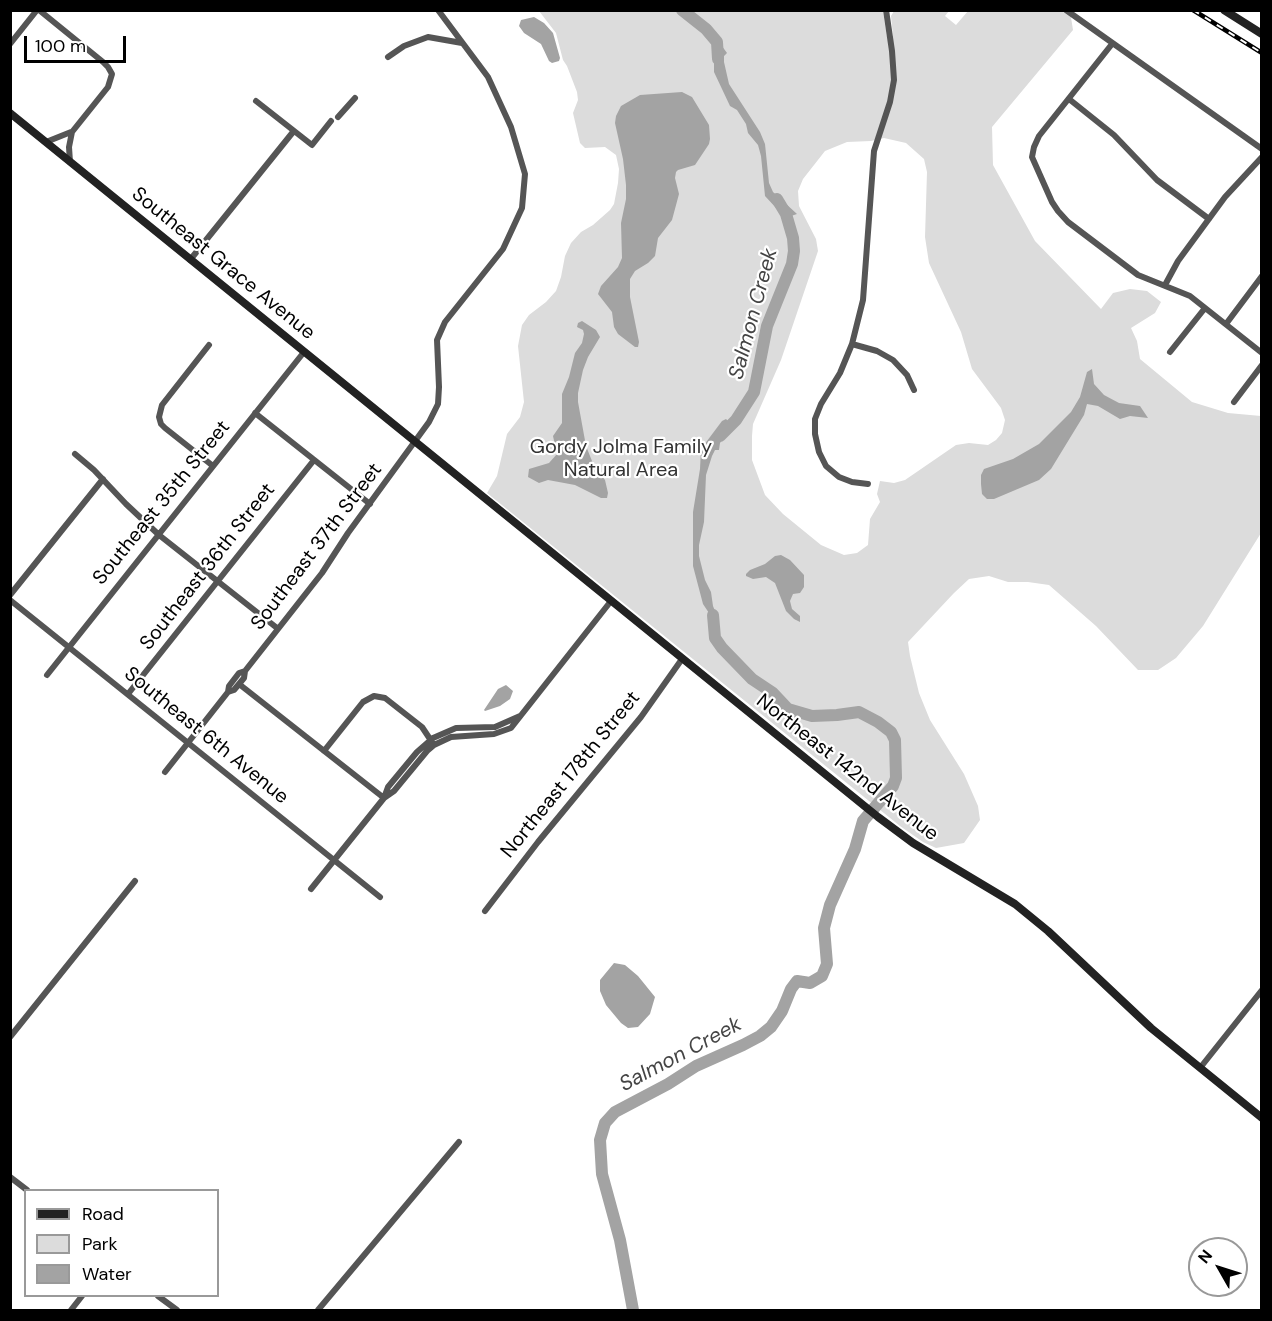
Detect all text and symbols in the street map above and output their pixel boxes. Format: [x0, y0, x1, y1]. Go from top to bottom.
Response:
scale bar [27, 24, 129, 62]
text: 100 m [35, 34, 86, 58]
street label: Southeast Grace Avenue [127, 183, 319, 345]
water label: Salmon Creek [724, 246, 784, 382]
street label: Southeast 35th Street [88, 416, 236, 590]
park label: Gordy Jolma Family Natural Area [530, 436, 712, 483]
street label: Southeast 37th Street [246, 459, 388, 635]
street label: Southeast 36th Street [135, 479, 281, 655]
street label: Southeast 6th Avenue [119, 662, 293, 810]
street label: Northeast 178th Street [496, 687, 646, 863]
street label: Northeast 142nd Avenue [751, 689, 943, 847]
water label: Salmon Creek [616, 1012, 746, 1098]
legend [24, 1189, 219, 1297]
text: Road [82, 1202, 124, 1226]
text: Park [82, 1232, 118, 1256]
north arrow [1188, 1237, 1248, 1297]
text: N [1193, 1245, 1217, 1268]
text: Water [82, 1262, 132, 1286]

